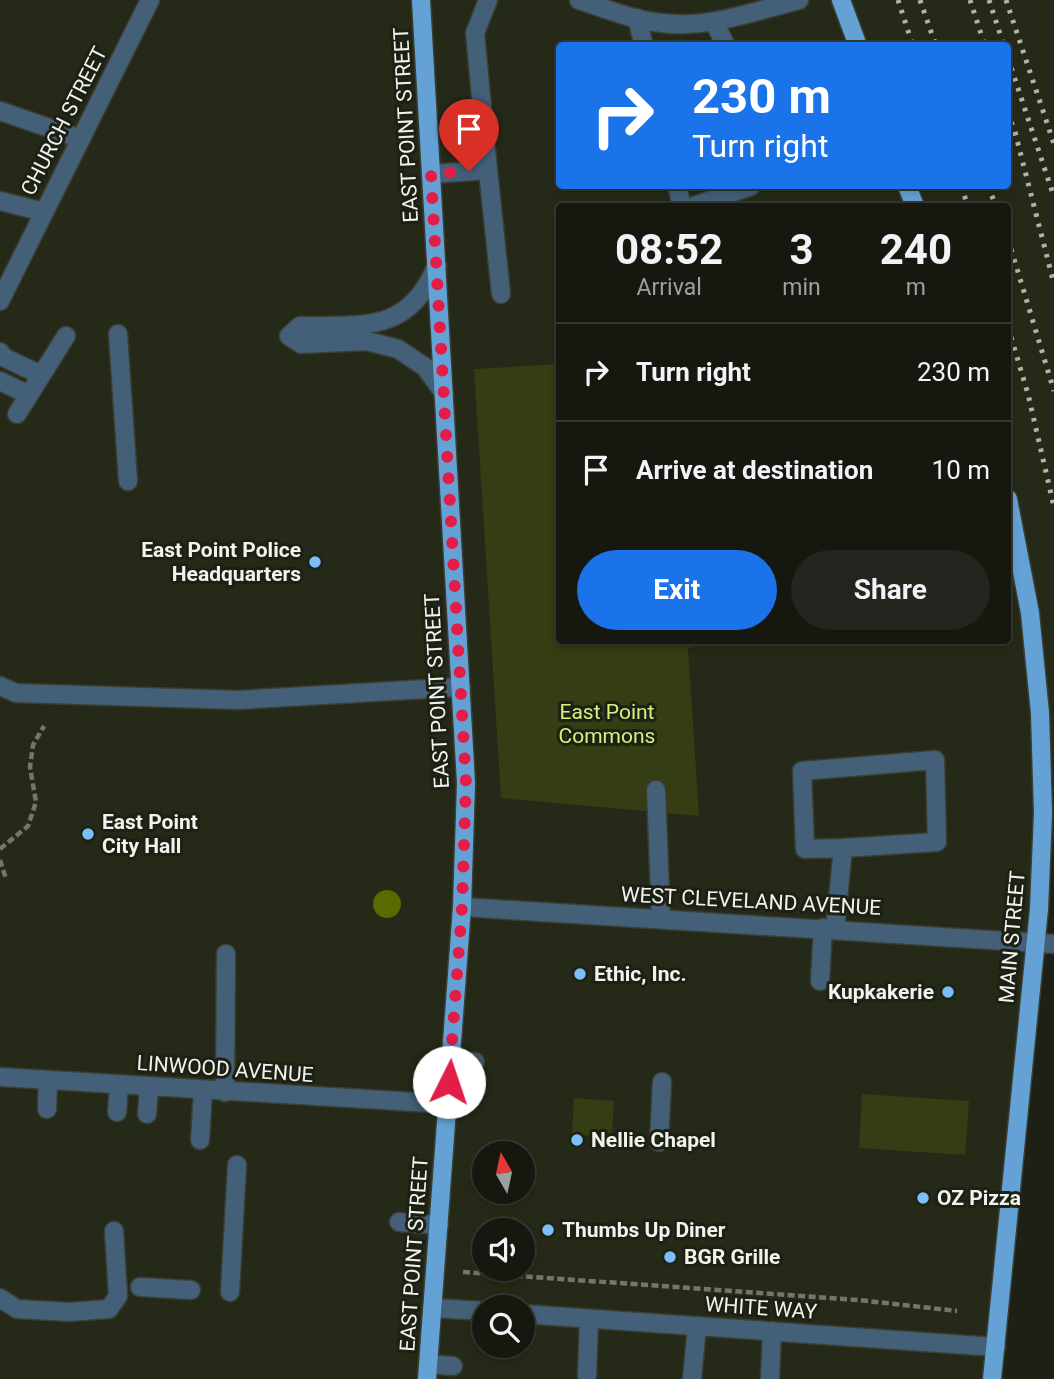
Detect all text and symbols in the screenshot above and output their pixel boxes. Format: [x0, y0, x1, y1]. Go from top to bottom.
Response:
street label: EAST POINT STREET [389, 26, 423, 223]
street label: CHURCH STREET [16, 42, 112, 199]
text: 230 m [692, 68, 831, 125]
icon: right [577, 70, 668, 161]
pin [439, 99, 499, 171]
icon: arrive [450, 110, 488, 148]
text: Turn right [692, 127, 828, 165]
text: 08:52 [615, 225, 723, 274]
text: 3 [789, 225, 814, 274]
text: 240 [880, 225, 952, 274]
text: Arrival [636, 274, 702, 301]
text: min [782, 274, 821, 301]
text: m [906, 274, 926, 301]
icon: right [577, 353, 615, 391]
text: Turn right [636, 357, 751, 387]
text: 230 m [917, 357, 990, 387]
icon: arrive [577, 451, 615, 489]
text: Arrive at destination [636, 455, 873, 485]
text: 10 m [932, 455, 990, 485]
place label: East Point Police Headquarters [141, 538, 301, 586]
button: Exit [577, 550, 777, 630]
button: Share [791, 550, 990, 630]
marker: East Point Police Headquarters [307, 554, 323, 570]
street label: EAST POINT STREET [420, 592, 454, 789]
park label: East Point Commons [559, 700, 655, 748]
place label: East Point City Hall [102, 810, 198, 858]
marker: East Point City Hall [80, 826, 96, 842]
street label: MAIN STREET [994, 869, 1030, 1004]
street label: WEST CLEVELAND AVENUE [620, 882, 882, 920]
place label: Ethic, Inc. [594, 962, 687, 986]
marker: Ethic, Inc. [572, 966, 588, 982]
place label: Kupkakerie [828, 980, 934, 1004]
marker: Kupkakerie [940, 984, 956, 1000]
position arrow [412, 1045, 486, 1119]
street label: LINWOOD AVENUE [136, 1051, 314, 1087]
place label: Nellie Chapel [591, 1128, 716, 1152]
marker: Nellie Chapel [569, 1132, 585, 1148]
north arrow [472, 1141, 536, 1204]
map controls [472, 1141, 535, 1358]
street label: EAST POINT STREET [395, 1155, 433, 1352]
place label: OZ Pizza [937, 1186, 1021, 1210]
marker: OZ Pizza [915, 1190, 931, 1206]
button: sound [472, 1218, 535, 1281]
place label: Thumbs Up Diner [562, 1218, 726, 1242]
marker: Thumbs Up Diner [540, 1222, 556, 1238]
place label: BGR Grille [684, 1245, 780, 1269]
marker: BGR Grille [662, 1249, 678, 1265]
street label: WHITE WAY [704, 1292, 818, 1324]
button: search [472, 1295, 535, 1358]

